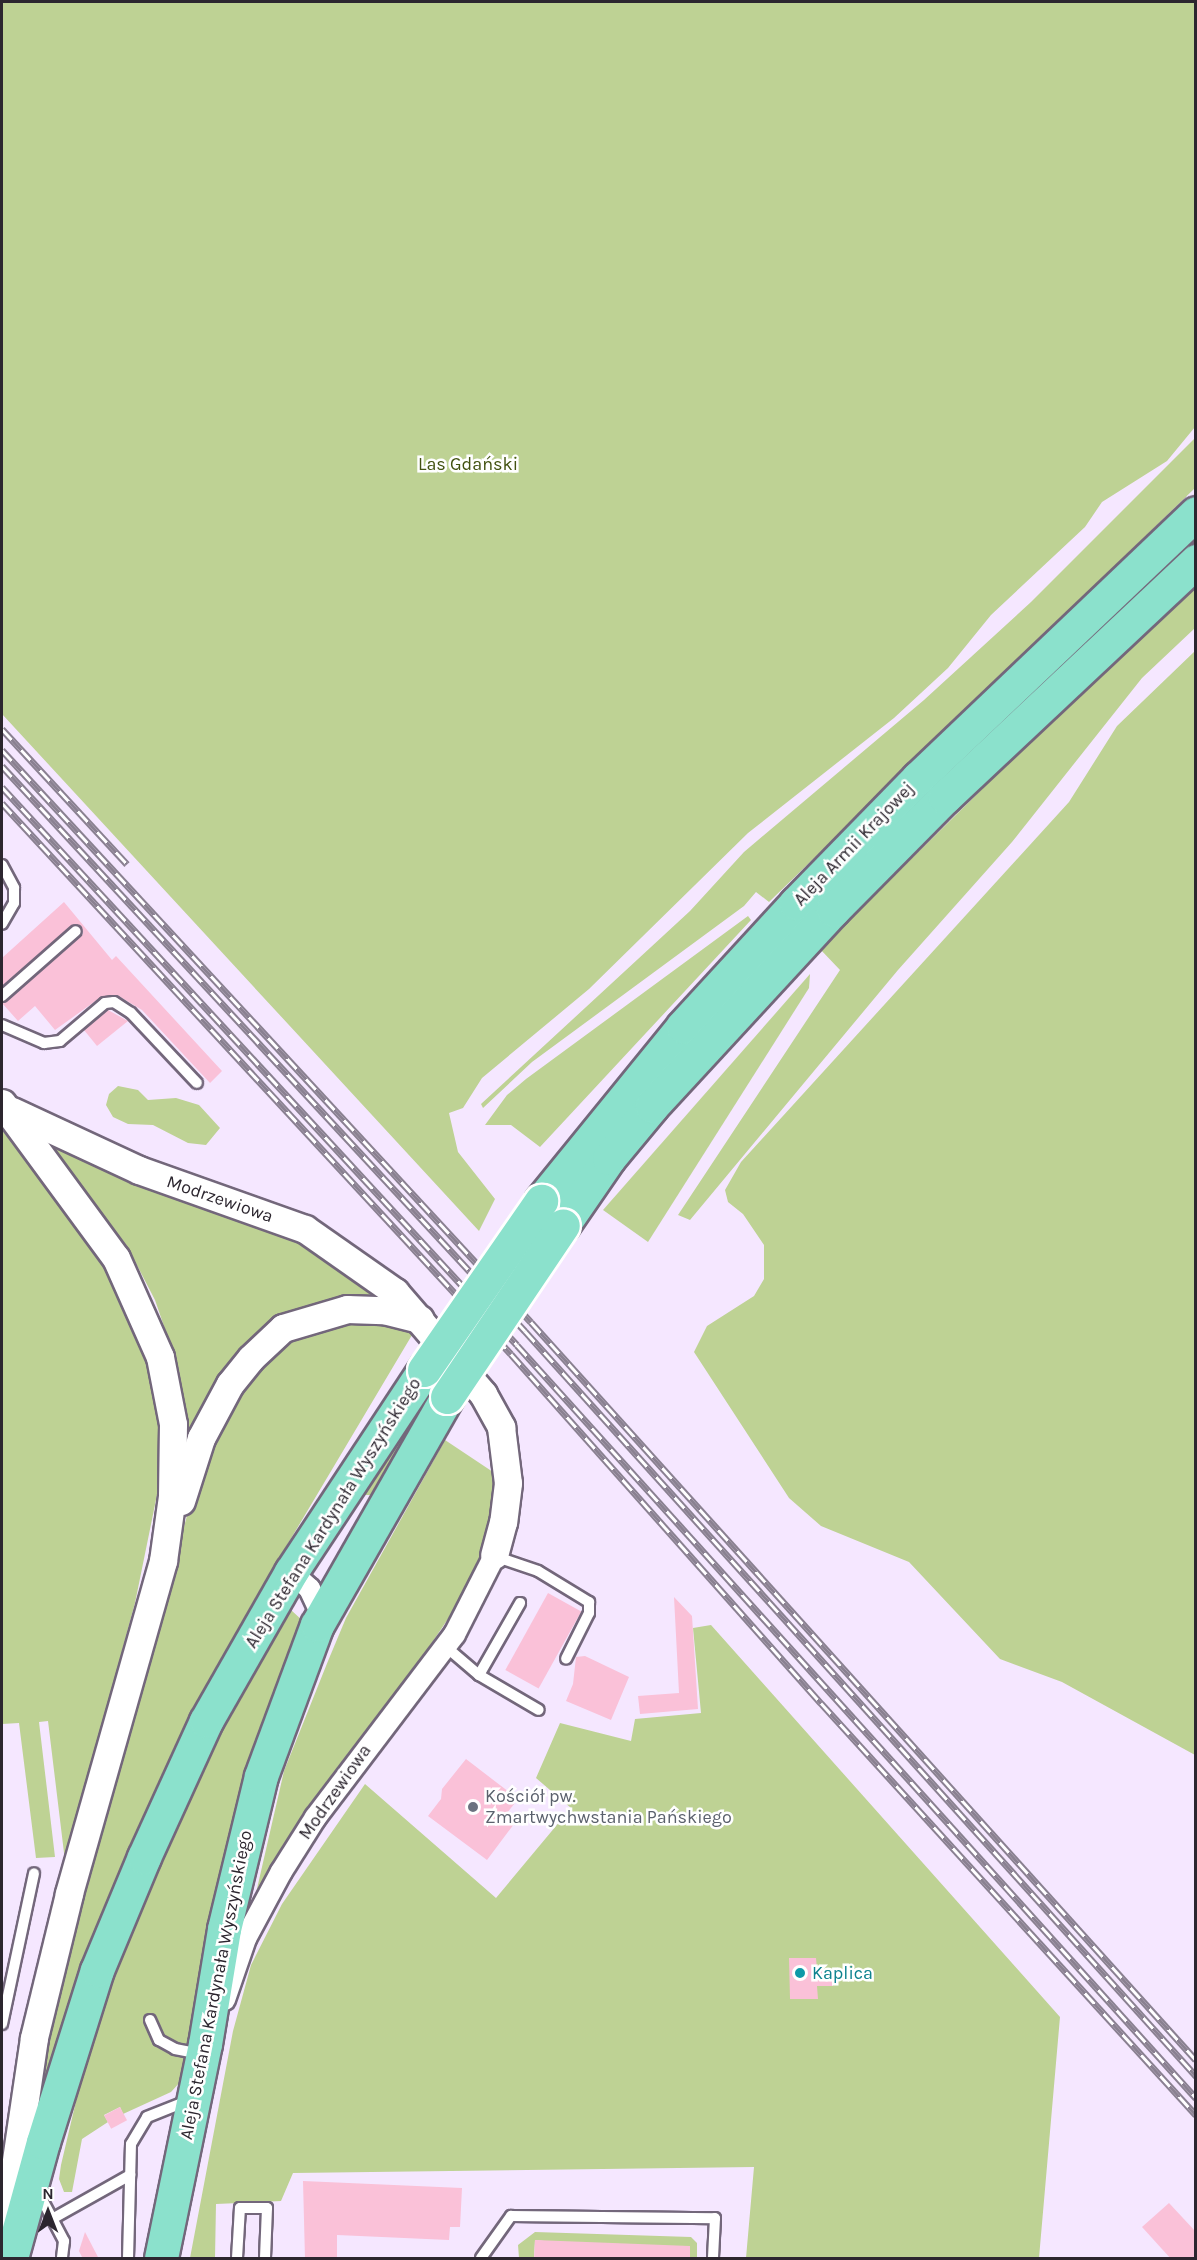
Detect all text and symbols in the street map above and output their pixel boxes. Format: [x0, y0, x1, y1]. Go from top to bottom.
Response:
park label: Las Gdański [418, 453, 518, 475]
street label: Aleja Armii Krajowej [789, 778, 919, 910]
street label: Modrzewiowa [164, 1171, 276, 1227]
street label: Aleja Stefana Kardynała Wyszyńskiego [240, 1374, 426, 1652]
street label: Modrzewiowa [294, 1740, 376, 1844]
place label: Kościół pw. Zmartwychwstania Pańskiego [485, 1786, 732, 1828]
marker: Kościół pw. Zmartwychwstania Pańskiego [466, 1800, 480, 1814]
street label: Aleja Stefana Kardynała Wyszyńskiego [175, 1828, 257, 2142]
place label: Kaplica [812, 1962, 873, 1984]
marker: Kaplica [793, 1966, 807, 1980]
north arrow [18, 2182, 78, 2242]
text: N [42, 2184, 54, 2203]

